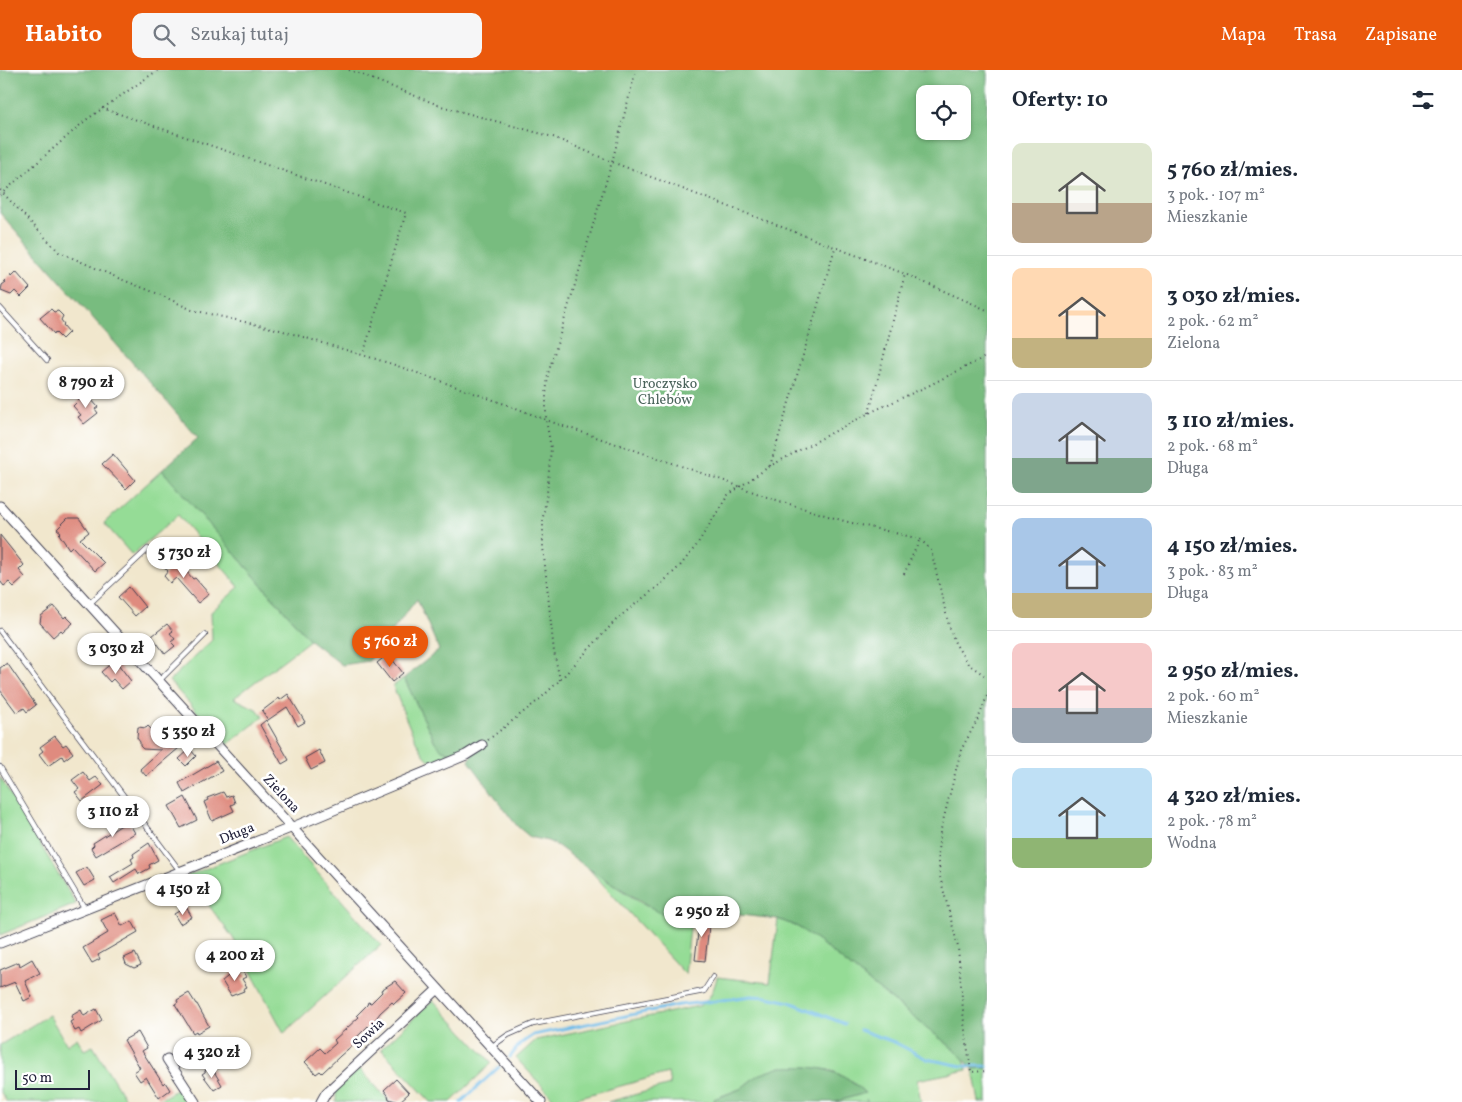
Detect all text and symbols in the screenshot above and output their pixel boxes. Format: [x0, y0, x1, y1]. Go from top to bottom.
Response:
search box [132, 13, 482, 58]
text: Habito [25, 18, 102, 52]
icon: search [150, 21, 178, 49]
text: Szukaj tutaj [190, 22, 289, 48]
text: Mapa [1221, 23, 1266, 48]
text: Trasa [1294, 23, 1337, 48]
text: Zapisane [1365, 23, 1437, 48]
map controls [916, 85, 971, 140]
button: locate [916, 85, 971, 140]
text: Oferty: 10 [1012, 86, 1108, 115]
icon: filters [1409, 86, 1437, 114]
text: 5 760 zł/mies. [1167, 156, 1298, 185]
icon: home [1052, 163, 1112, 223]
text: 3 pok. · 107 m² [1167, 185, 1265, 207]
text: Mieszkanie [1167, 207, 1248, 229]
text: 3 030 zł/mies. [1167, 282, 1301, 311]
icon: home [1052, 288, 1112, 348]
text: 2 pok. · 62 m² [1167, 311, 1258, 333]
text: Zielona [1167, 333, 1220, 355]
pin: 8 790 zł [34, 366, 138, 409]
text: 8 790 zł [59, 372, 113, 394]
park label: Uroczysko Chlebów [633, 375, 697, 410]
text: 3 110 zł/mies. [1167, 407, 1294, 436]
icon: home [1052, 413, 1112, 473]
text: 2 pok. · 68 m² [1167, 436, 1258, 458]
text: Długa [1167, 458, 1209, 480]
text: 4 150 zł/mies. [1167, 532, 1298, 561]
pin: 5 730 zł [132, 536, 236, 579]
icon: home [1052, 538, 1112, 598]
text: 5 730 zł [158, 542, 210, 564]
text: 3 pok. · 83 m² [1167, 561, 1258, 583]
text: Długa [1167, 583, 1209, 605]
pin: 5 760 zł [338, 626, 442, 668]
text: 5 760 zł [363, 631, 417, 653]
pin: 3 030 zł [64, 632, 168, 675]
text: 3 030 zł [88, 638, 144, 660]
text: 2 950 zł/mies. [1167, 657, 1299, 686]
icon: home [1052, 663, 1112, 723]
text: 2 pok. · 60 m² [1167, 686, 1259, 708]
text: Mieszkanie [1167, 708, 1248, 730]
pin: 5 350 zł [136, 716, 240, 758]
text: 5 350 zł [161, 721, 215, 743]
street label: Zielona [258, 770, 304, 818]
text: 4 320 zł/mies. [1167, 782, 1301, 811]
icon: home [1052, 788, 1112, 848]
pin: 3 110 zł [61, 796, 165, 838]
text: 3 110 zł [88, 801, 138, 823]
text: 2 pok. · 78 m² [1167, 811, 1257, 833]
street label: Długa [217, 818, 257, 850]
text: Wodna [1167, 833, 1217, 855]
pin: 4 150 zł [131, 874, 235, 916]
text: 4 150 zł [156, 879, 210, 901]
pin: 2 950 zł [650, 896, 754, 938]
text: 2 950 zł [675, 901, 729, 923]
pin: 4 200 zł [183, 940, 287, 982]
text: 4 200 zł [206, 945, 264, 967]
street label: Sowia [349, 1014, 389, 1054]
pin: 4 320 zł [160, 1036, 264, 1079]
text: 4 320 zł [184, 1042, 240, 1064]
scale bar [15, 1067, 90, 1090]
text: 50 m [22, 1069, 52, 1088]

